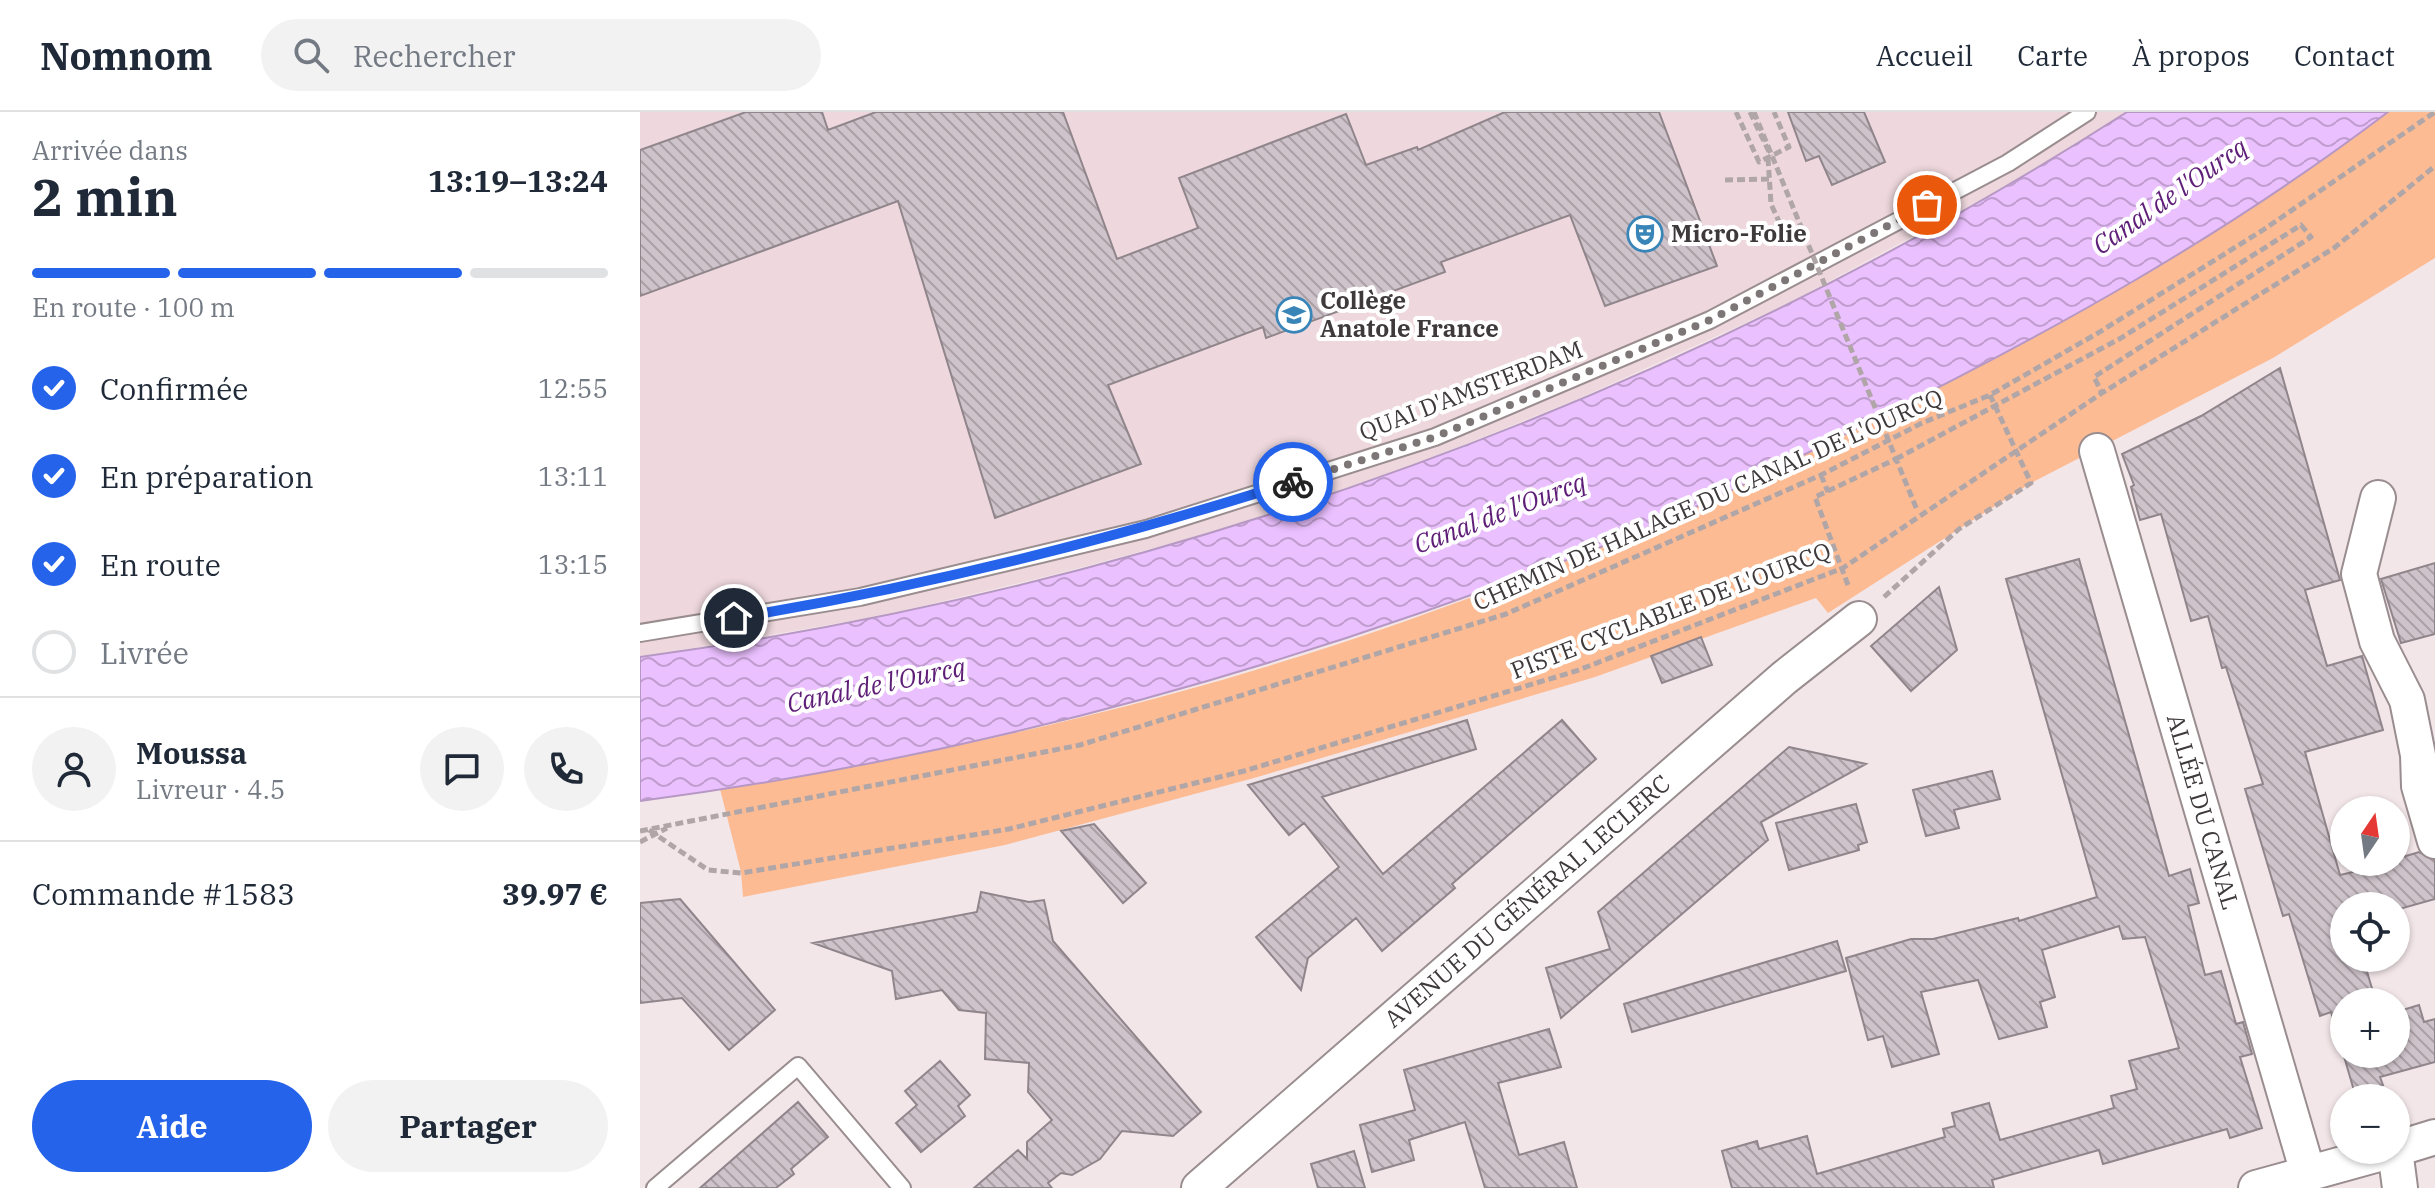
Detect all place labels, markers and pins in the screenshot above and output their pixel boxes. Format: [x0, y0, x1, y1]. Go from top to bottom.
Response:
pin [1893, 171, 1961, 239]
theatre icon: Micro-Folie [1626, 215, 1664, 253]
place label: Micro-Folie [1671, 217, 1807, 249]
place label: Collège Anatole France [1320, 284, 1499, 344]
school or university icon: Collège Anatole France [1275, 296, 1313, 334]
pin [700, 584, 768, 652]

